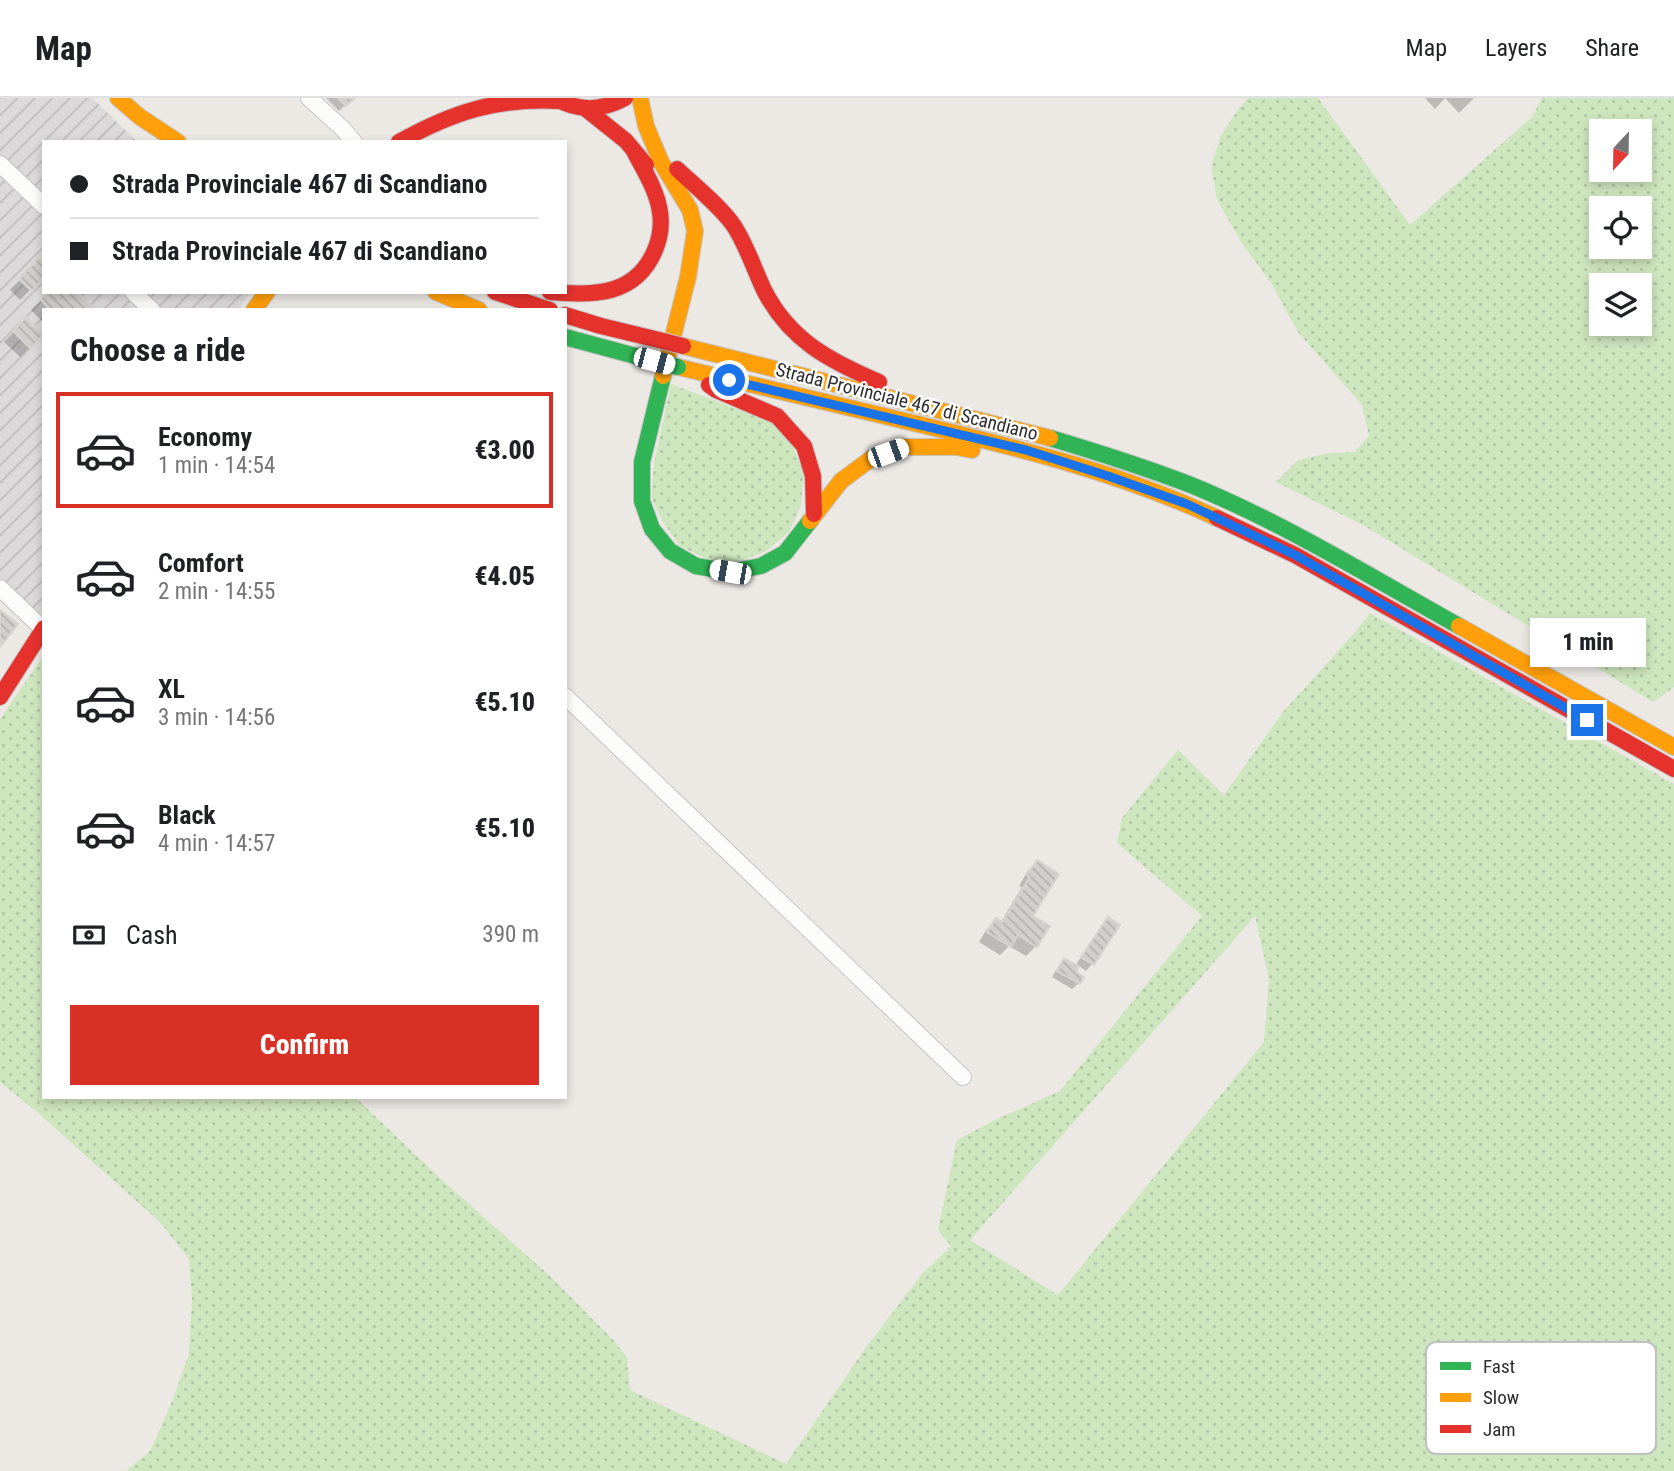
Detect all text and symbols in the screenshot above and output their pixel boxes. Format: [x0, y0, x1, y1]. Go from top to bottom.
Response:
text: Map [35, 29, 92, 68]
text: Map [1406, 34, 1447, 62]
text: Layers [1485, 34, 1547, 62]
text: Share [1585, 34, 1639, 62]
north arrow [1589, 119, 1652, 182]
map controls [1589, 119, 1652, 336]
text: Strada Provinciale 467 di Scandiano [112, 169, 487, 199]
button: locate [1589, 196, 1652, 259]
text: Strada Provinciale 467 di Scandiano [112, 236, 487, 266]
button: layers [1589, 273, 1652, 336]
text: Choose a ride [70, 331, 245, 369]
car [631, 345, 678, 377]
street label: Strada Provinciale 467 di Scandiano [774, 358, 1040, 445]
route start [713, 364, 745, 396]
icon: car [74, 419, 137, 482]
text: Economy [158, 422, 252, 452]
text: €3.00 [474, 435, 535, 465]
car [865, 436, 912, 470]
text: 1 min · 14:54 [158, 452, 275, 479]
icon: car [74, 545, 137, 608]
text: Comfort [158, 548, 244, 578]
car [708, 558, 753, 586]
text: €4.05 [474, 561, 535, 591]
text: 2 min · 14:55 [158, 578, 275, 605]
callout: 1 min [1529, 618, 1645, 668]
text: 1 min [1562, 629, 1614, 656]
icon: car [74, 671, 137, 734]
text: XL [158, 674, 185, 704]
text: €5.10 [474, 687, 535, 717]
text: 3 min · 14:56 [158, 704, 275, 731]
route end [1571, 704, 1603, 736]
icon: car [74, 797, 137, 860]
text: Black [158, 800, 216, 830]
text: €5.10 [474, 813, 535, 843]
text: 4 min · 14:57 [158, 830, 275, 857]
icon: cash [70, 916, 108, 954]
text: Cash [126, 920, 178, 950]
text: 390 m [482, 921, 539, 948]
button: Confirm [70, 1005, 539, 1085]
legend [1426, 1342, 1656, 1454]
text: Fast [1483, 1355, 1515, 1378]
text: Slow [1483, 1386, 1519, 1409]
text: Jam [1483, 1418, 1516, 1441]

